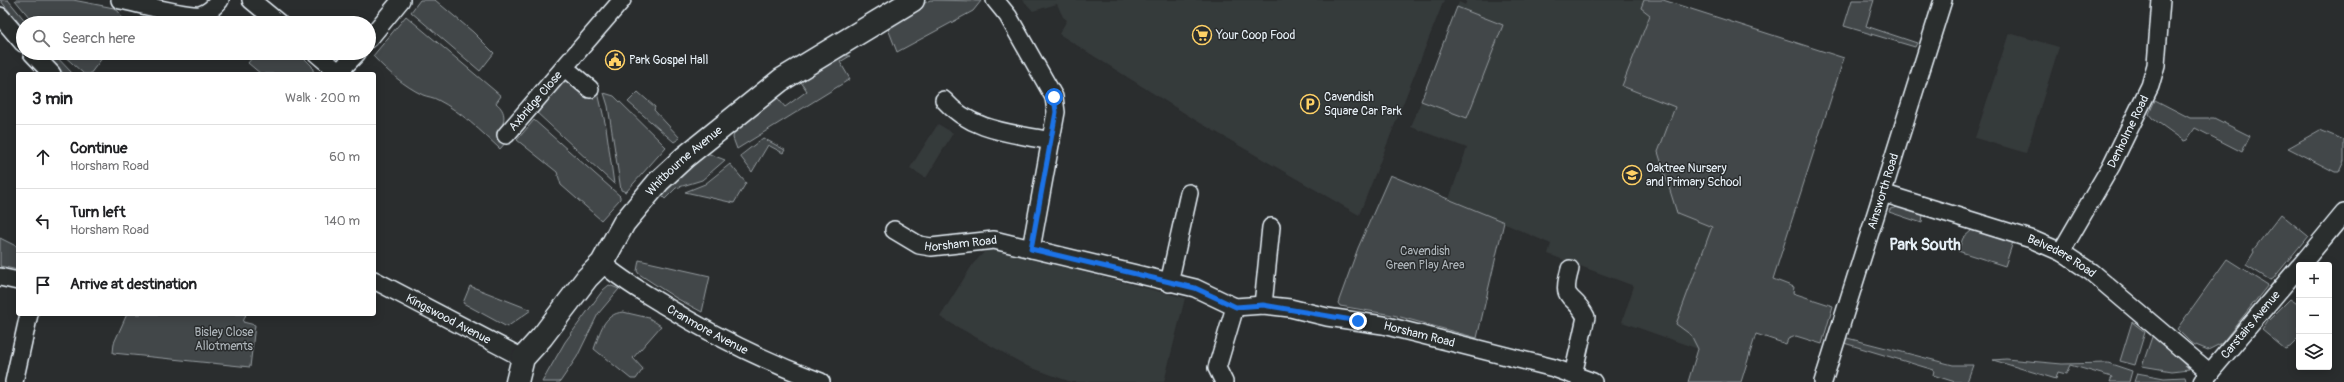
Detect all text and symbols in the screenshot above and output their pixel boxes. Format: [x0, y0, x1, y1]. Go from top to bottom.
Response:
search box [16, 16, 376, 60]
supermarket icon: Your Coop Food [1191, 24, 1213, 46]
icon: search [30, 27, 52, 49]
place label: Your Coop Food [1215, 28, 1295, 43]
text: Search here [62, 29, 135, 48]
public building icon: Park Gospel Hall [604, 49, 626, 71]
place label: Park Gospel Hall [629, 53, 708, 68]
street label: Axbridge Close [506, 68, 566, 134]
text: 3 min [32, 88, 73, 109]
route start [1045, 88, 1063, 106]
text: Walk · 200 m [285, 90, 360, 106]
place label: Cavendish Square Car Park [1324, 90, 1402, 119]
parking icon: Cavendish Square Car Park [1299, 93, 1321, 115]
street label: Denholme Road [2104, 93, 2152, 170]
street label: Whitbourne Avenue [643, 123, 726, 199]
text: Continue [70, 139, 128, 158]
icon: ahead [32, 146, 54, 168]
text: 60 m [329, 149, 360, 165]
street label: Ainsworth Road [1864, 151, 1902, 231]
text: Horsham Road [70, 158, 149, 174]
place label: Oaktree Nursery and Primary School [1646, 161, 1742, 190]
school or university icon: Oaktree Nursery and Primary School [1621, 164, 1643, 186]
text: Turn left [70, 203, 126, 222]
icon: left [32, 210, 54, 232]
text: 140 m [324, 213, 360, 229]
text: Horsham Road [70, 222, 149, 238]
street label: Belvedere Road [2025, 231, 2099, 281]
street label: Horsham Road [923, 233, 998, 255]
district label: Park South [1889, 235, 1961, 255]
park label: Cavendish Green Play Area [1385, 244, 1465, 273]
map controls [2296, 262, 2332, 370]
button: + [2296, 262, 2332, 298]
icon: arrive [32, 274, 54, 296]
text: Arrive at destination [70, 275, 197, 294]
street label: Carstairs Avenue [2218, 288, 2284, 362]
street label: Kingswood Avenue [403, 291, 493, 348]
button: − [2296, 298, 2332, 334]
street label: Cranmore Avenue [664, 302, 750, 358]
route end [1349, 312, 1367, 330]
street label: Horsham Road [1382, 318, 1457, 351]
park label: Bisley Close Allotments [195, 325, 254, 354]
button: layers [2296, 334, 2332, 370]

